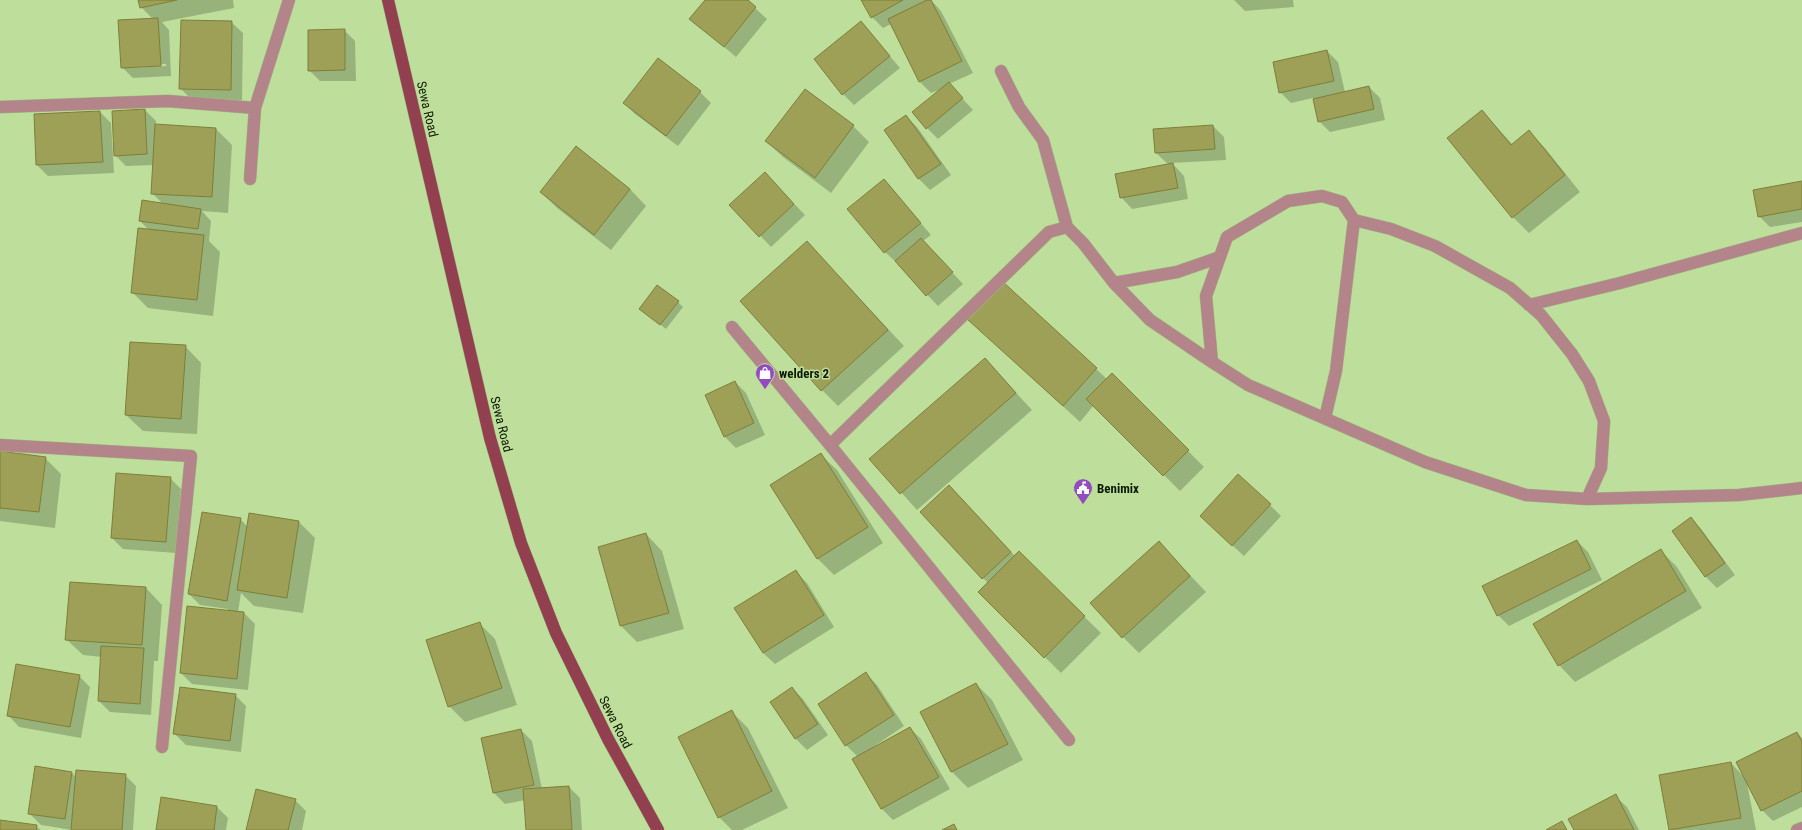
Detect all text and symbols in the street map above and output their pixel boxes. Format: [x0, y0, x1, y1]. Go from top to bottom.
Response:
street label: Sewa Road [414, 80, 441, 138]
shop icon: welders 2 [754, 362, 776, 390]
place label: welders 2 [779, 366, 830, 381]
street label: Sewa Road [487, 395, 516, 453]
public building icon: Benimix [1072, 477, 1094, 505]
place label: Benimix [1097, 481, 1139, 496]
street label: Sewa Road [596, 694, 635, 751]

